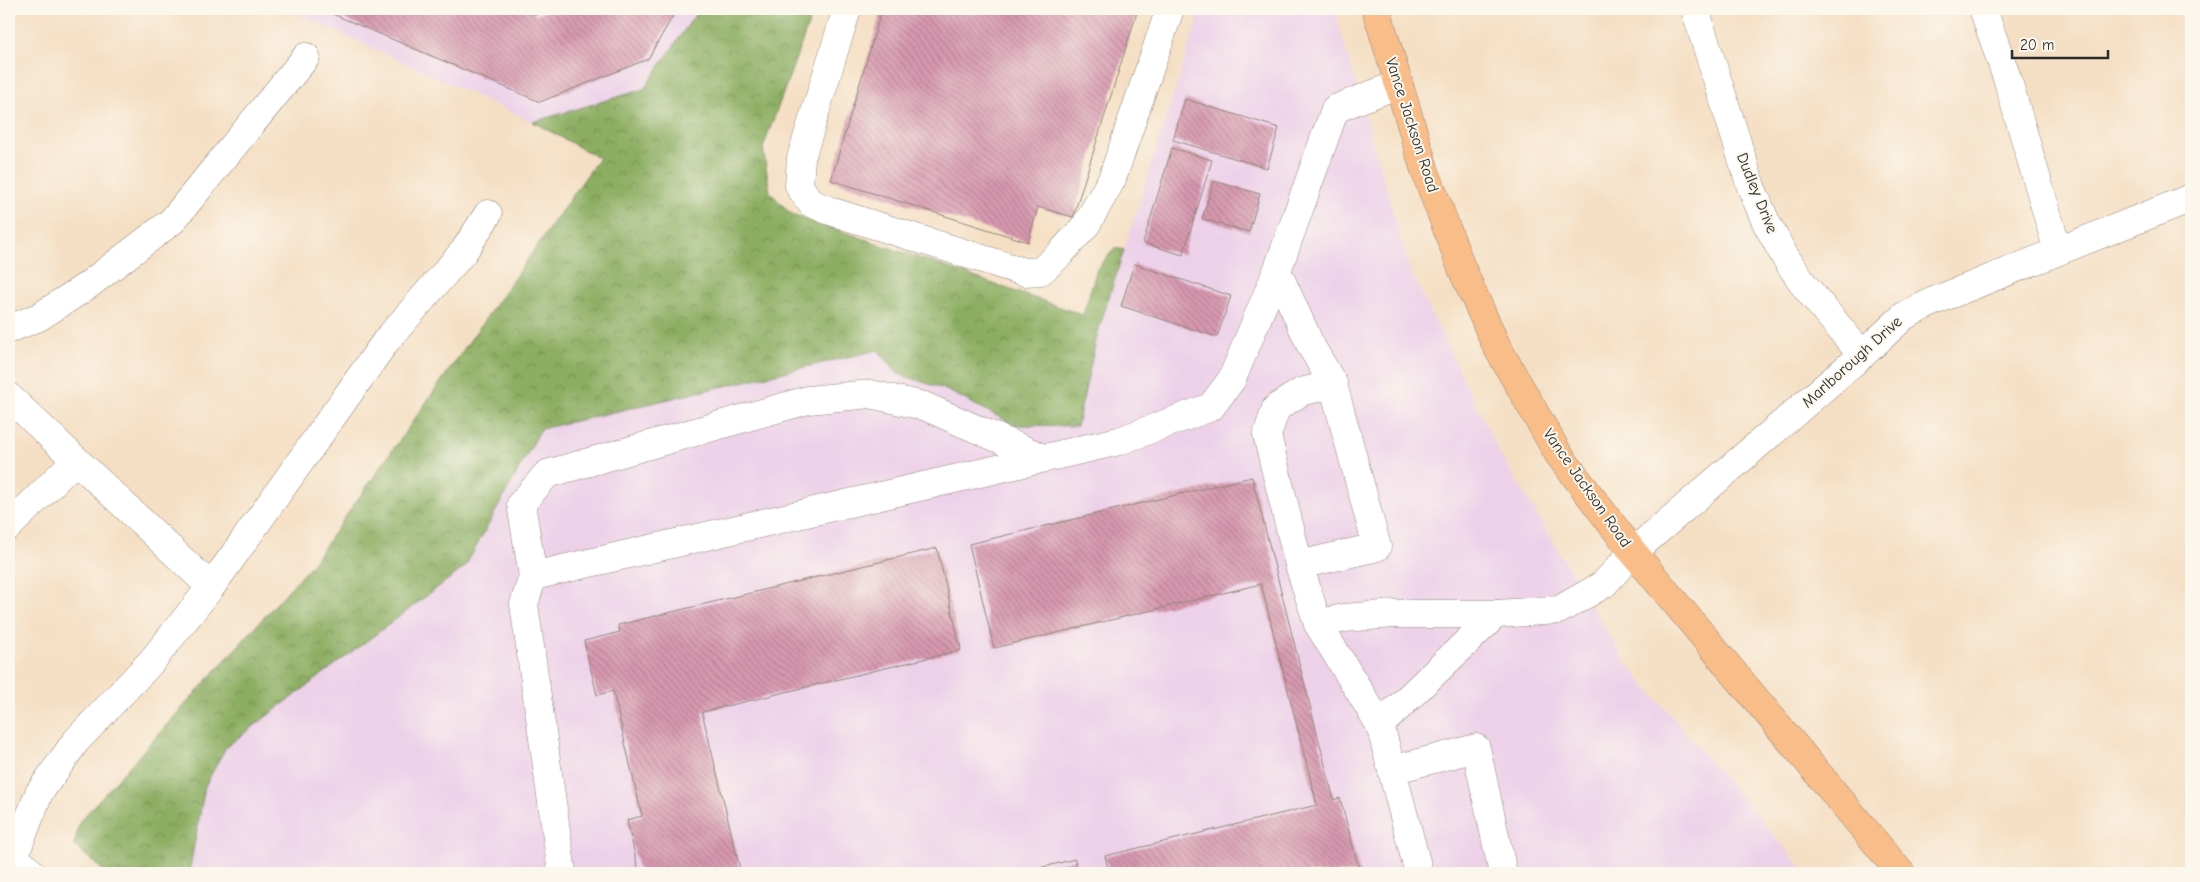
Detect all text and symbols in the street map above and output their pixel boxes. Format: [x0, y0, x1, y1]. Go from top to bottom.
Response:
scale bar [2012, 28, 2109, 60]
text: 20 m [2020, 36, 2054, 54]
street label: Vance Jackson Road [1382, 55, 1442, 195]
street label: Dudley Drive [1733, 150, 1781, 236]
street label: Marlborough Drive [1798, 312, 1906, 412]
street label: Vance Jackson Road [1539, 425, 1635, 551]

